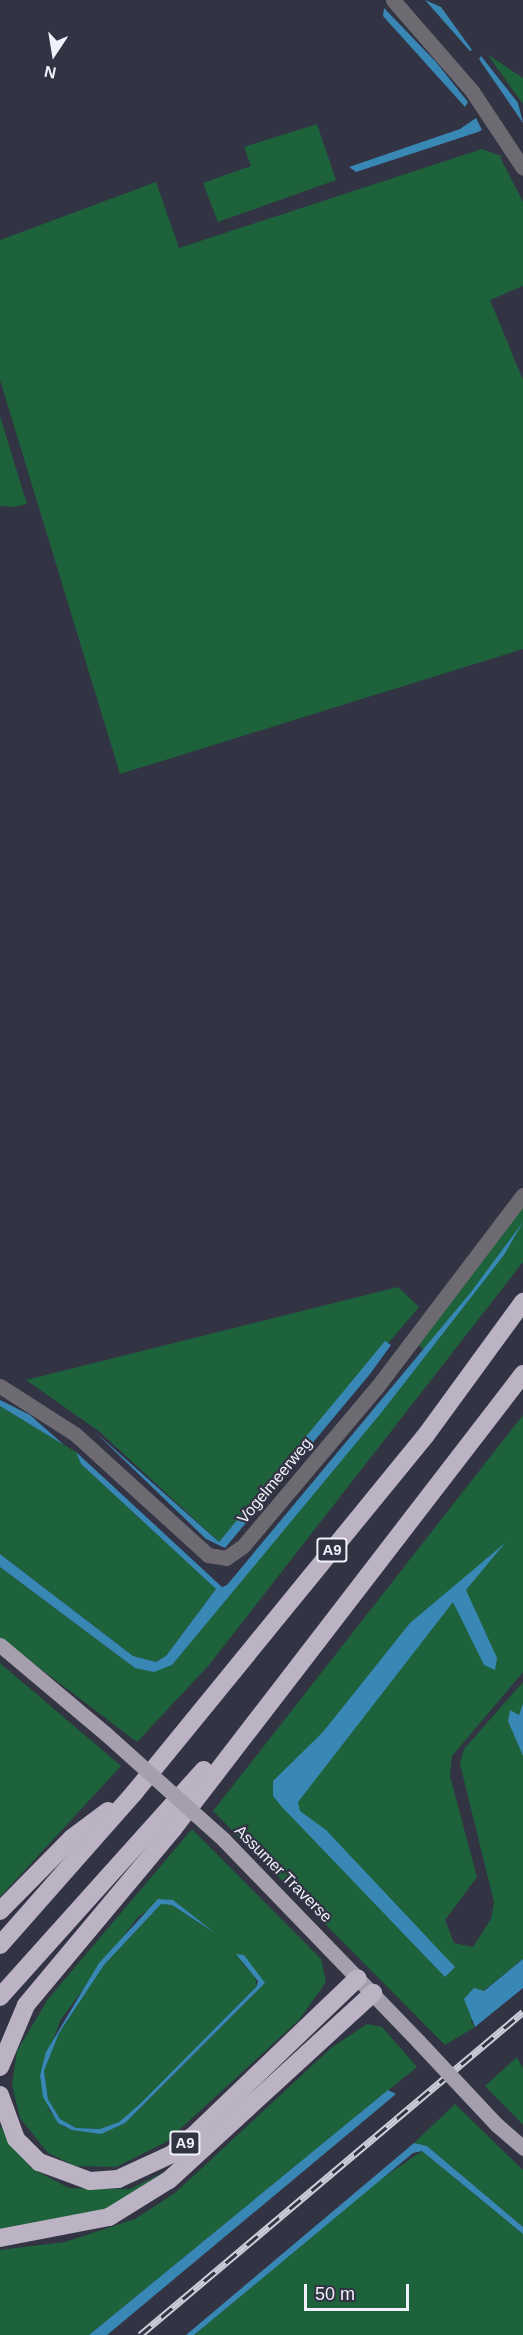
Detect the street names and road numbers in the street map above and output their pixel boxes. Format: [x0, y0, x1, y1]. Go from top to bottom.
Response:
street label: Vogelmeerweg [234, 1434, 316, 1528]
road number: A9 [316, 1538, 348, 1562]
street label: Assumer Traverse [230, 1821, 336, 1927]
road number: A9 [168, 2131, 201, 2155]

